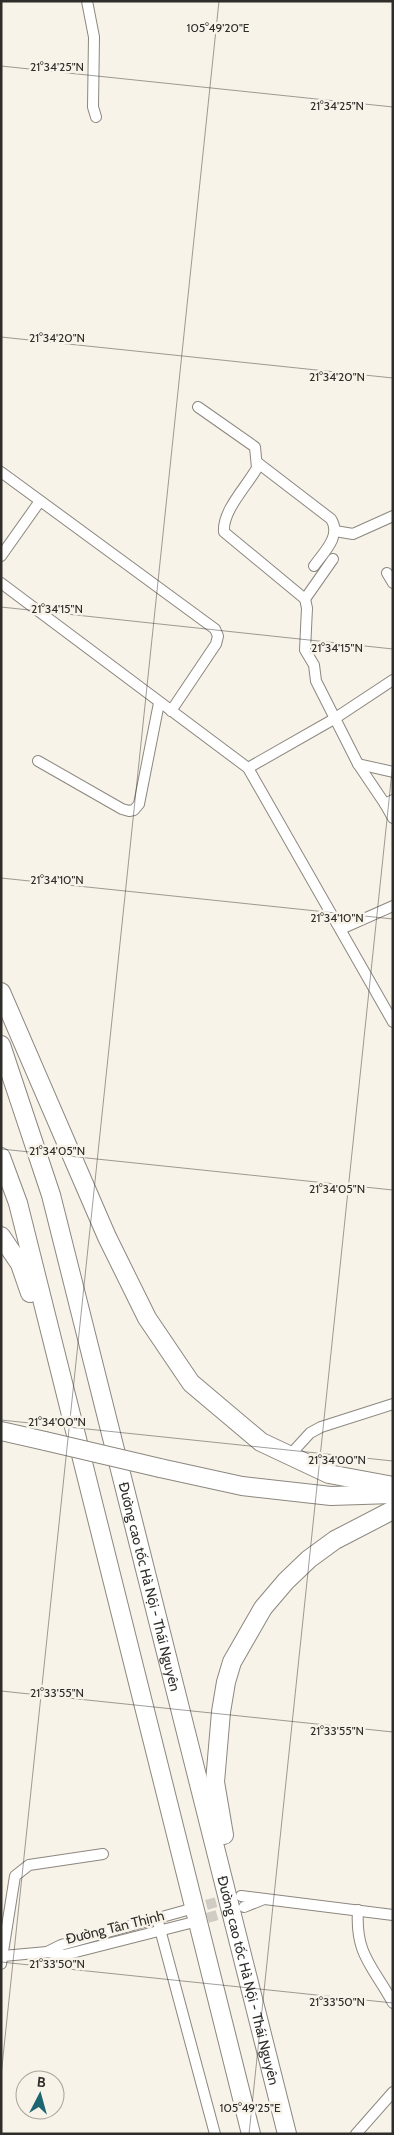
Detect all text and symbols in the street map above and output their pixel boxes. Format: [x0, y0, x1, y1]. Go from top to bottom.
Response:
text: 105°49'20"E [187, 20, 250, 35]
text: 21°34'25"N [30, 59, 84, 74]
text: 21°34'25"N [310, 98, 364, 113]
text: 21°34'20"N [29, 330, 85, 345]
text: 21°34'20"N [309, 369, 365, 384]
text: 21°34'15"N [31, 601, 83, 616]
text: 21°34'15"N [311, 640, 363, 655]
text: 21°34'10"N [30, 872, 84, 887]
text: 21°34'10"N [310, 910, 364, 925]
text: 21°34'05"N [29, 1143, 85, 1158]
text: 21°34'05"N [309, 1181, 365, 1196]
text: 21°34'00"N [28, 1414, 86, 1429]
text: 21°34'00"N [308, 1452, 366, 1467]
street label: Đường cao tốc Hà Nội - Thái Nguyên [115, 1480, 184, 1693]
text: 21°33'55"N [30, 1685, 84, 1700]
text: 21°33'55"N [310, 1723, 364, 1738]
street label: Đường cao tốc Hà Nội - Thái Nguyên [213, 1874, 283, 2087]
street label: Đường Tân Thịnh [64, 1906, 166, 1948]
text: 21°33'50"N [29, 1956, 85, 1971]
text: 21°33'50"N [309, 1994, 365, 2009]
north arrow [15, 2070, 65, 2120]
text: B [36, 2073, 47, 2092]
text: 105°49'25"E [219, 2100, 281, 2115]

